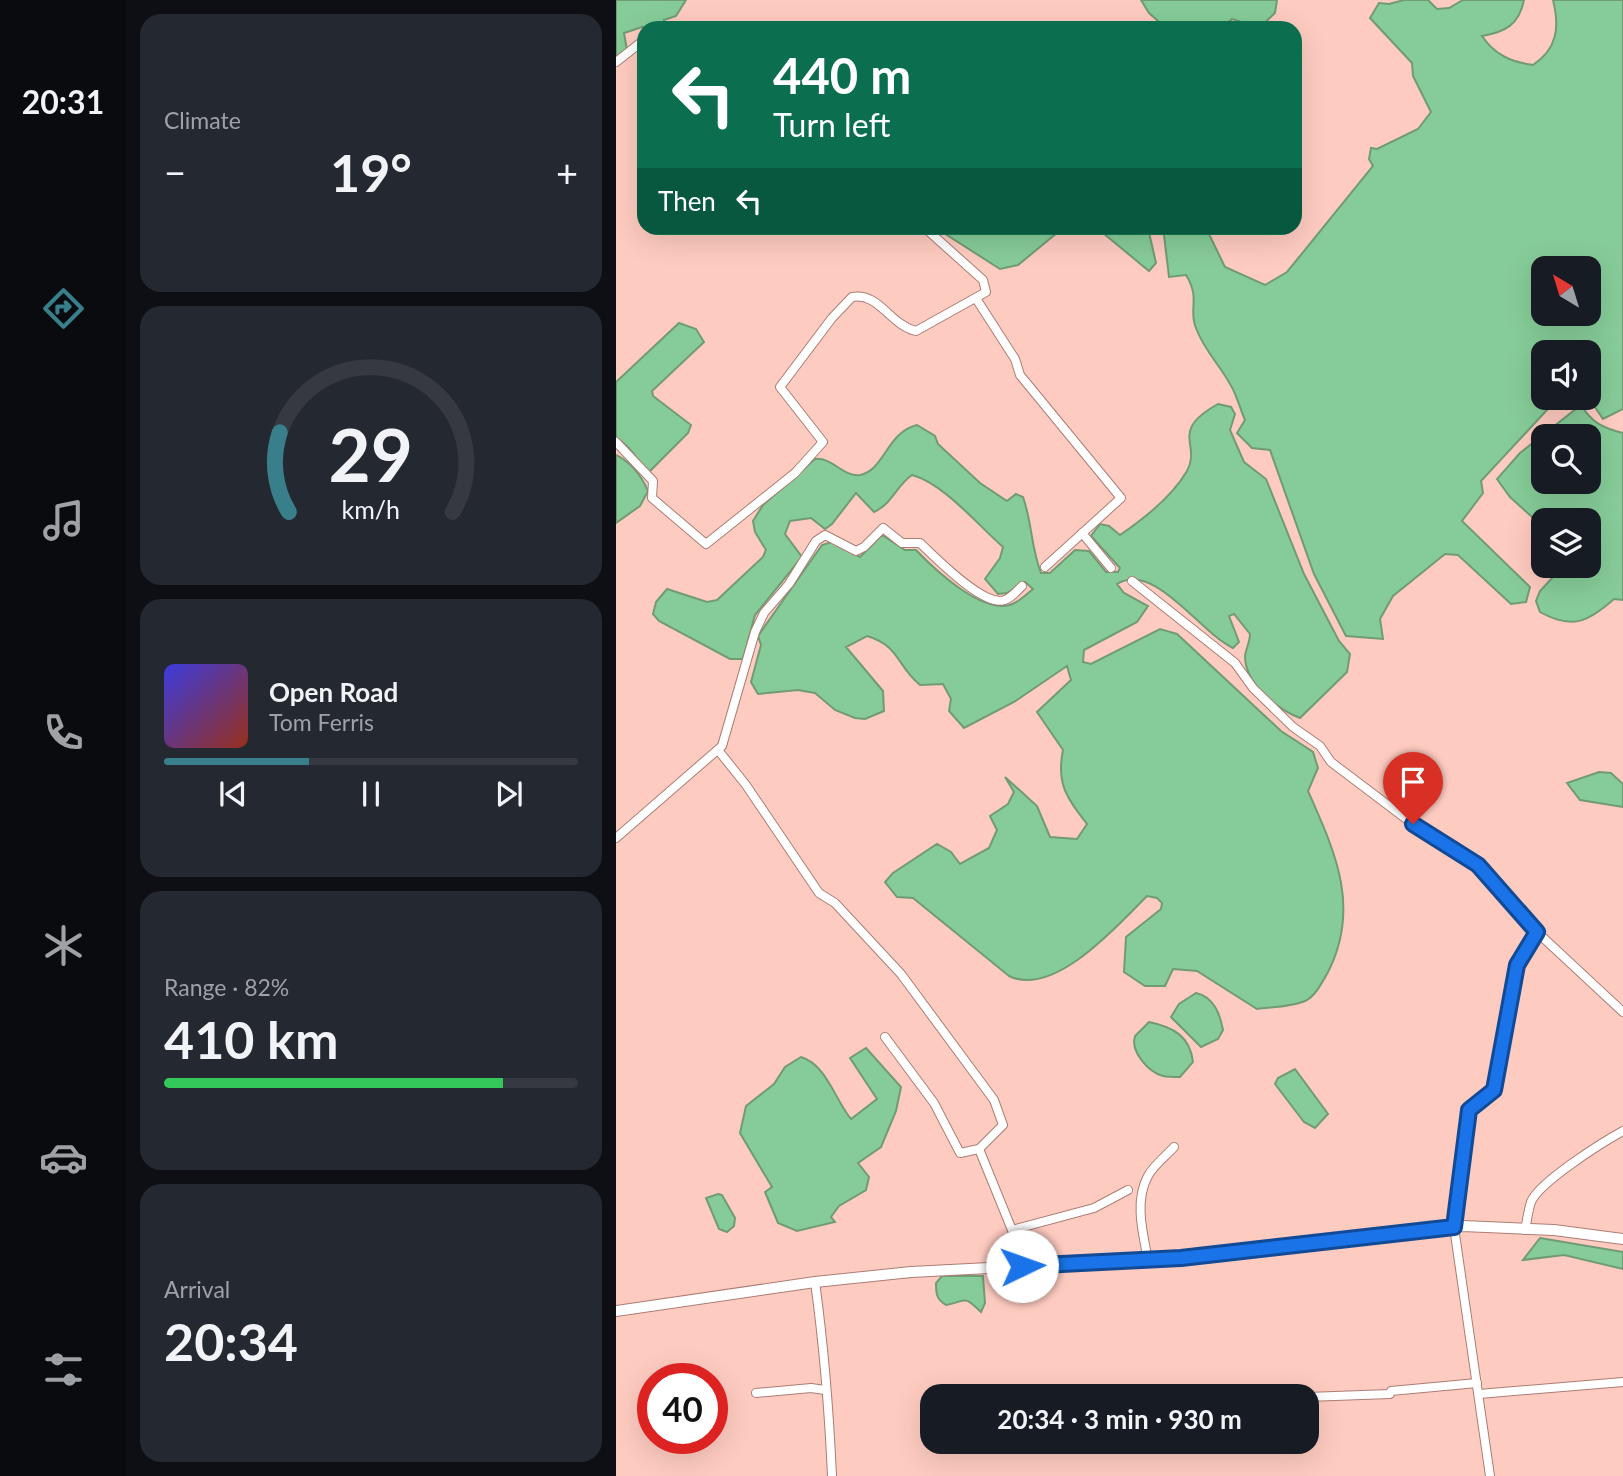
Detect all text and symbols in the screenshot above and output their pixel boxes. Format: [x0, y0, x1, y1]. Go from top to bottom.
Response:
text: 440 m [773, 46, 911, 104]
icon: left [658, 49, 749, 140]
text: 20:31 [22, 82, 104, 121]
text: Turn left [773, 105, 890, 144]
text: Climate [164, 106, 241, 134]
text: 19° [330, 141, 412, 203]
text: − [164, 149, 186, 195]
text: + [556, 149, 578, 195]
icon: left [730, 182, 768, 220]
text: Then [658, 185, 716, 217]
north arrow [1531, 256, 1601, 326]
map controls [1531, 256, 1601, 578]
icon: directions [39, 284, 88, 333]
button: sound [1531, 340, 1601, 410]
text: 29 [329, 410, 413, 498]
button: search [1531, 424, 1601, 494]
text: km/h [342, 493, 400, 523]
icon: music [39, 496, 88, 545]
button: layers [1531, 508, 1601, 578]
text: Open Road [269, 676, 398, 708]
icon: phone [39, 708, 88, 757]
text: Tom Ferris [269, 708, 374, 736]
pin [1383, 752, 1443, 824]
icon: arrive [1394, 763, 1432, 801]
icon: previous [214, 775, 252, 813]
icon: pause [352, 775, 390, 813]
icon: next [490, 775, 528, 813]
icon: climate [39, 921, 88, 970]
text: Range · 82% [164, 973, 289, 1001]
text: 410 km [164, 1008, 338, 1070]
icon: car [39, 1133, 88, 1182]
position arrow [985, 1229, 1059, 1303]
text: Arrival [164, 1275, 230, 1303]
text: 20:34 [164, 1310, 298, 1372]
icon: filters [39, 1345, 88, 1394]
speed limit sign: 40 [637, 1363, 728, 1454]
text: 20:34 · 3 min · 930 m [997, 1403, 1242, 1435]

